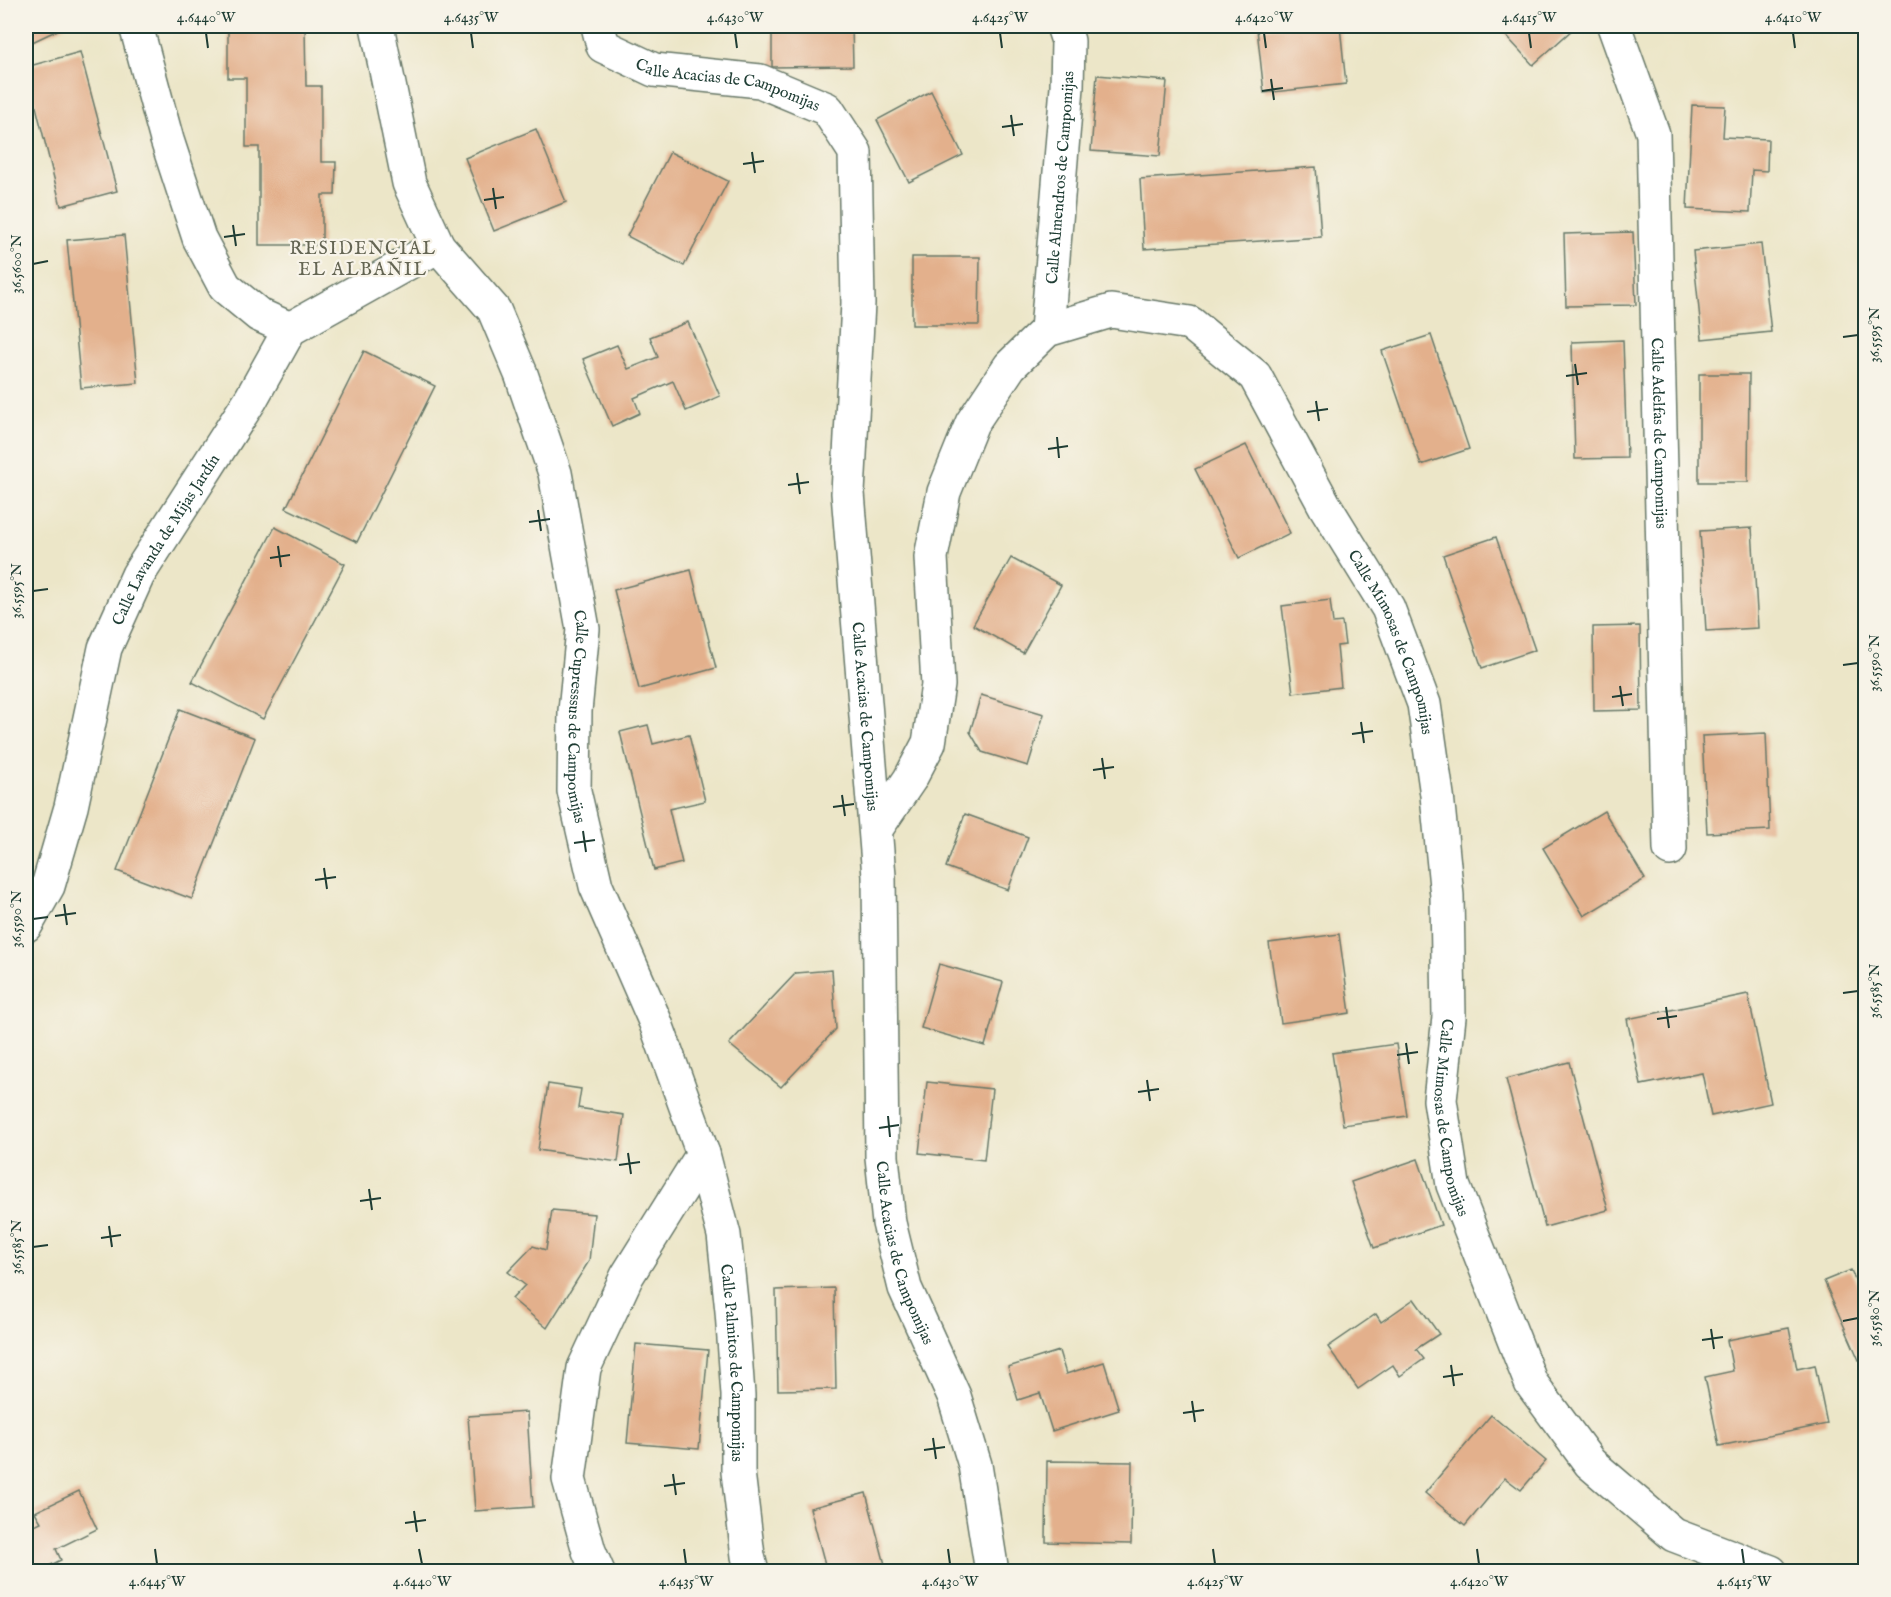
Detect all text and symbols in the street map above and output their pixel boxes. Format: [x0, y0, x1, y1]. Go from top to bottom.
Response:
text: 4.6440°W [177, 8, 236, 27]
text: 4.6435°W [444, 8, 499, 27]
text: 4.6430°W [707, 8, 764, 27]
text: 4.6425°W [972, 8, 1029, 27]
text: 4.6420°W [1235, 8, 1294, 27]
text: 4.6415°W [1502, 8, 1557, 27]
text: 4.6410°W [1765, 8, 1822, 27]
street label: Calle Acacias de Campomijas [632, 55, 823, 117]
street label: Calle Almendros de Campomijas [1043, 70, 1079, 285]
text: 36.5600°N [7, 234, 26, 294]
district label: RESIDENCIAL EL ALBAÑIL [289, 238, 437, 282]
text: 36.5595°N [1865, 307, 1884, 363]
street label: Calle Adelfas de Campomijas [1646, 337, 1670, 529]
street label: Calle Lavanda de Mijas Jardín [109, 451, 225, 629]
street label: Calle Mimosas de Campomijas [1343, 547, 1436, 736]
text: 36.5595°N [7, 563, 26, 619]
street label: Calle Cupresssus de Campomijas [562, 609, 591, 826]
street label: Calle Acacias de Campomijas [846, 621, 882, 813]
text: 36.5590°N [1865, 634, 1884, 692]
text: 36.5590°N [7, 890, 26, 948]
text: 36.5585°N [1865, 963, 1884, 1019]
street label: Calle Mimosas de Campomijas [1428, 1018, 1473, 1220]
street label: Calle Acacias de Campomijas [870, 1160, 938, 1349]
text: 36.5585°N [7, 1219, 26, 1275]
street label: Calle Palmitos de Campomijas [715, 1263, 746, 1462]
text: 36.5580°N [1865, 1289, 1884, 1347]
text: 4.6445°W [129, 1572, 186, 1591]
text: 4.6440°W [393, 1572, 452, 1591]
text: 4.6435°W [659, 1572, 714, 1591]
text: 4.6430°W [922, 1572, 979, 1591]
text: 4.6425°W [1187, 1572, 1244, 1591]
text: 4.6420°W [1450, 1572, 1509, 1591]
text: 4.6415°W [1717, 1572, 1772, 1591]

